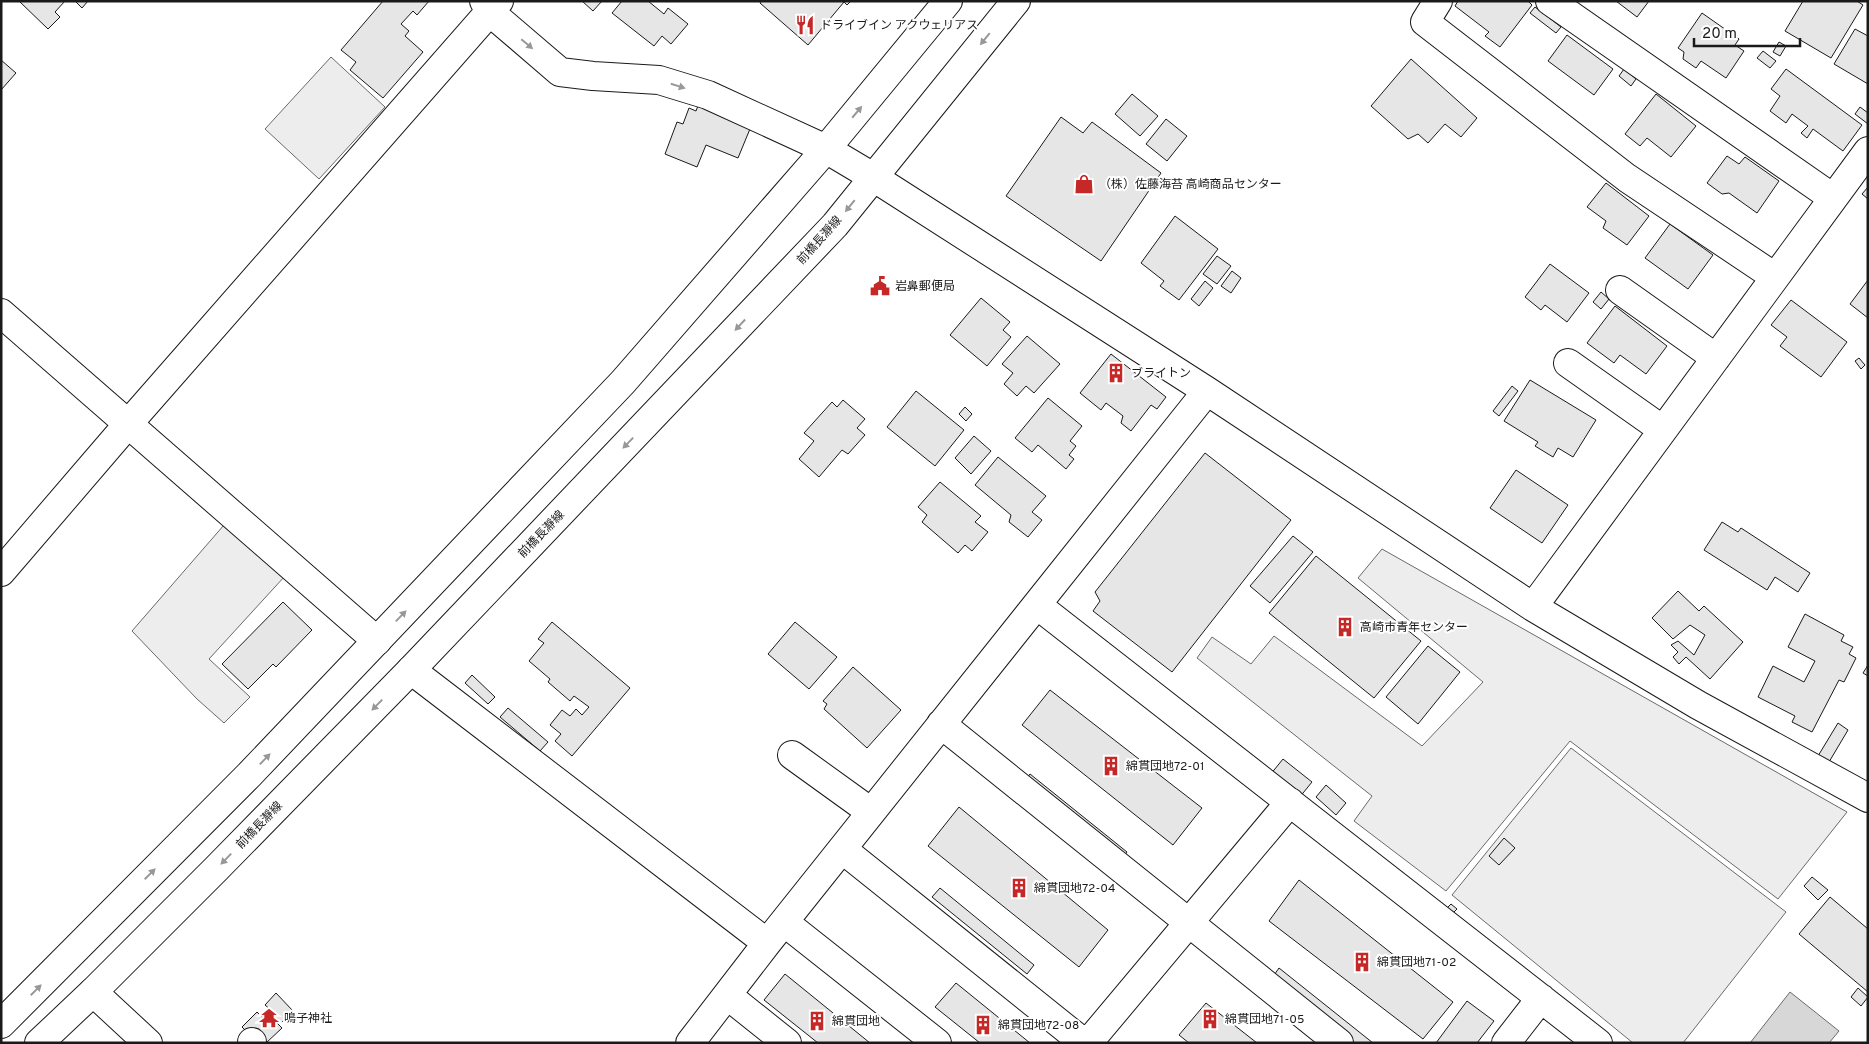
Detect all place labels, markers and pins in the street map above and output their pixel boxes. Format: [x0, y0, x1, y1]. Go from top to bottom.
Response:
restaurant icon: ドライブイン アクウェリアス [794, 14, 816, 36]
place label: ドライブイン アクウェリアス [820, 18, 978, 34]
shop icon: （株）佐藤海苔 高崎商品センター [1073, 173, 1095, 195]
place label: （株）佐藤海苔 高崎商品センター [1099, 177, 1282, 193]
public building icon: 岩鼻郵便局 [869, 275, 891, 297]
place label: 岩鼻郵便局 [895, 279, 955, 295]
building icon: ブライトン [1105, 362, 1127, 384]
place label: ブライトン [1131, 366, 1191, 382]
building icon: 高崎市青年センター [1334, 616, 1356, 638]
place label: 高崎市青年センター [1360, 620, 1468, 636]
building icon: 綿貫団地72-01 [1100, 755, 1122, 777]
place label: 綿貫団地72-01 [1126, 759, 1204, 775]
building icon: 綿貫団地72-04 [1008, 877, 1030, 899]
place label: 綿貫団地72-04 [1034, 881, 1115, 897]
building icon: 綿貫団地71-02 [1351, 951, 1373, 973]
place label: 綿貫団地71-02 [1377, 955, 1456, 971]
temple icon: 鳴子神社 [258, 1007, 280, 1029]
building icon: 綿貫団地71-05 [1199, 1008, 1221, 1030]
building icon: 綿貫団地 [806, 1010, 828, 1032]
place label: 鳴子神社 [284, 1011, 332, 1027]
place label: 綿貫団地71-05 [1225, 1012, 1304, 1028]
place label: 綿貫団地 [832, 1014, 880, 1030]
building icon: 綿貫団地72-08 [972, 1014, 994, 1036]
place label: 綿貫団地72-08 [998, 1018, 1079, 1034]

